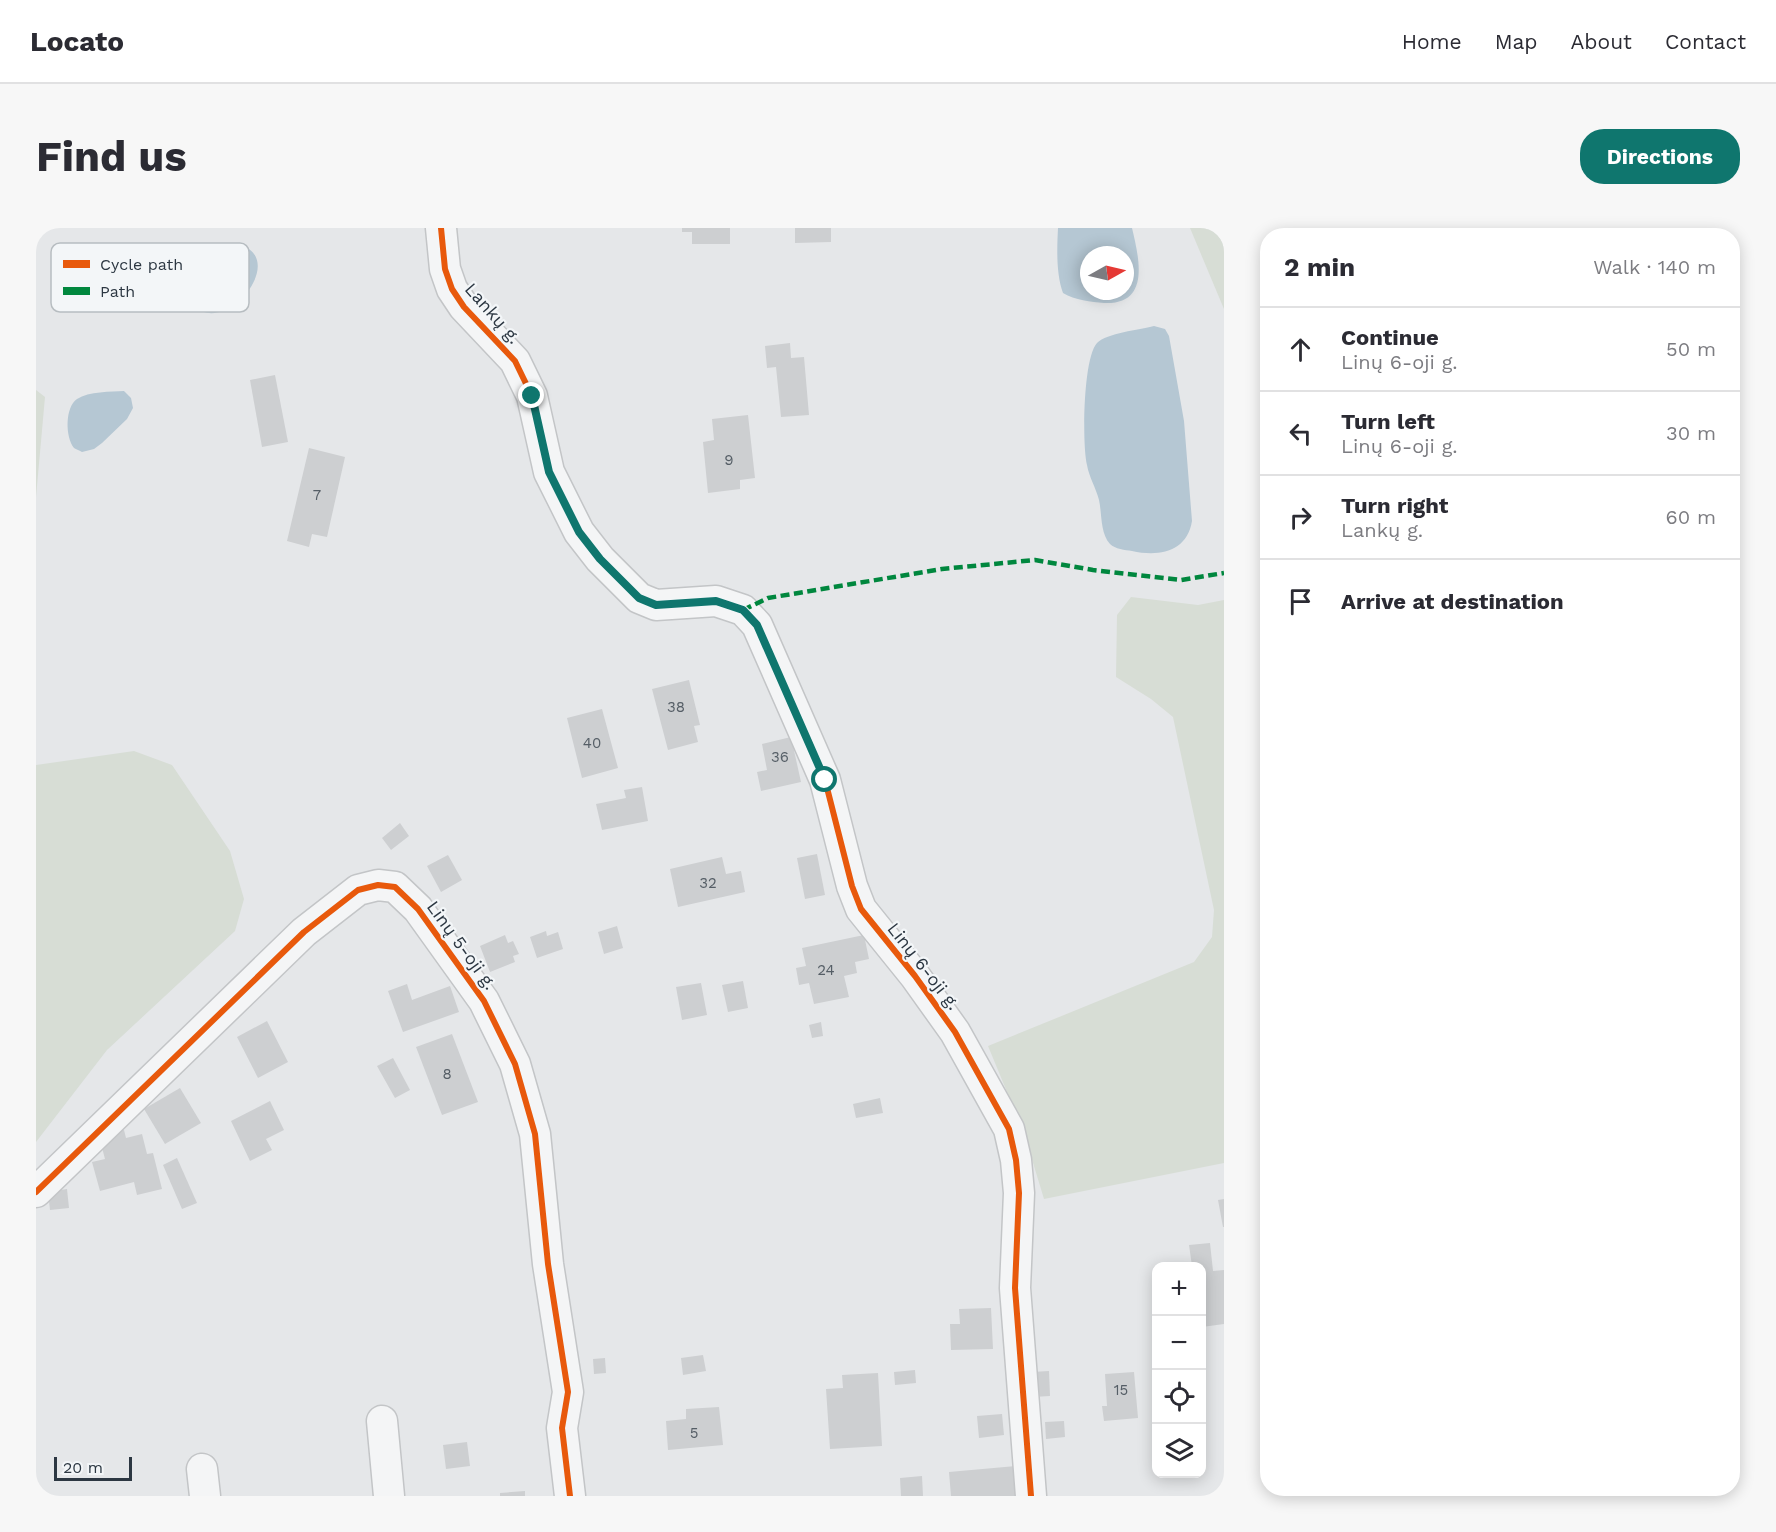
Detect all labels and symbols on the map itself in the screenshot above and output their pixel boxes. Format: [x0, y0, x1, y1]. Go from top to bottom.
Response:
legend [51, 243, 249, 312]
north arrow [1080, 246, 1134, 300]
text: Cycle path [100, 255, 183, 274]
street label: Lankų g. [461, 278, 525, 348]
text: Path [100, 282, 135, 301]
route end [518, 382, 544, 408]
house number: 9 [724, 451, 734, 469]
house number: 7 [313, 486, 321, 504]
house number: 38 [667, 698, 685, 716]
house number: 40 [583, 734, 601, 752]
house number: 36 [771, 748, 789, 766]
route start [811, 766, 837, 792]
house number: 32 [699, 874, 717, 892]
street label: Linų 5-oji g. [423, 897, 501, 993]
street label: Linų 6-oji g. [883, 918, 965, 1014]
house number: 24 [817, 961, 835, 979]
house number: 8 [442, 1065, 452, 1083]
house number: 15 [1114, 1381, 1128, 1399]
house number: 5 [690, 1424, 698, 1442]
scale bar [54, 1454, 132, 1482]

